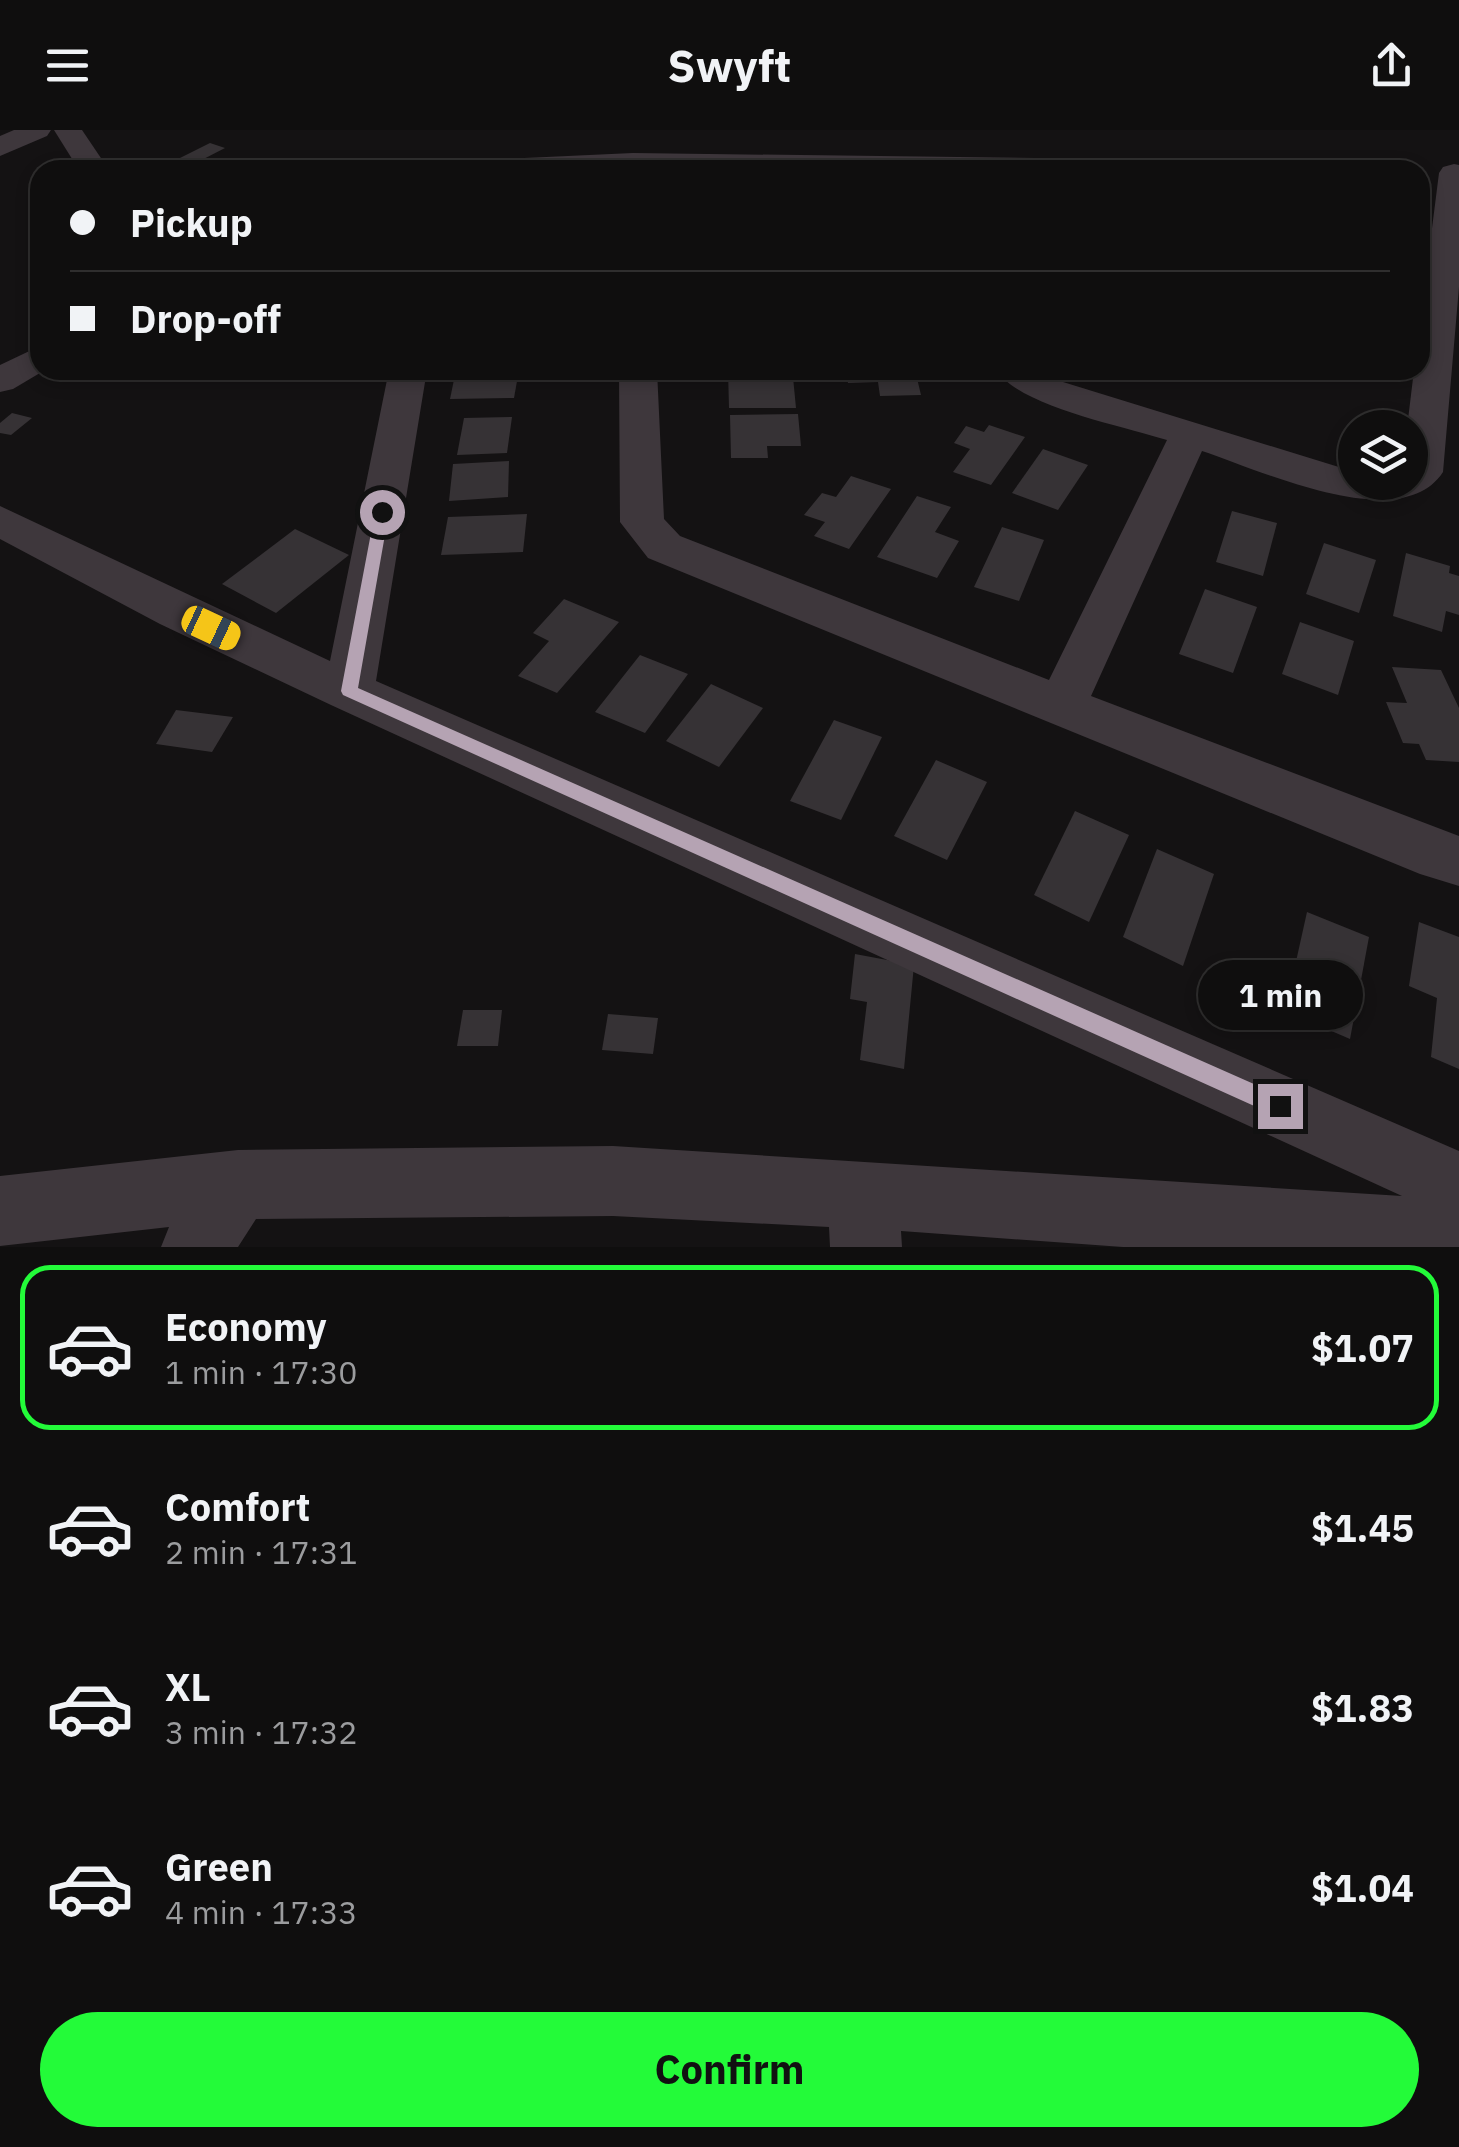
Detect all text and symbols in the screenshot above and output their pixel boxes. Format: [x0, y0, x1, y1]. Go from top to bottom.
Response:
text: Swyft [668, 36, 791, 94]
icon: menu [40, 38, 95, 93]
icon: share [1364, 38, 1419, 93]
text: Pickup [130, 198, 253, 247]
text: Drop-off [130, 294, 281, 343]
map controls [1338, 410, 1428, 500]
button: layers [1338, 410, 1428, 500]
route start [360, 490, 405, 535]
car [177, 602, 245, 654]
callout: 1 min [1198, 961, 1362, 1031]
text: 1 min [1239, 974, 1322, 1016]
route end [1258, 1084, 1303, 1129]
text: Economy [165, 1302, 327, 1351]
icon: car [45, 1303, 135, 1393]
text: $1.07 [1311, 1323, 1414, 1372]
text: 1 min · 17:30 [165, 1351, 358, 1393]
text: Comfort [165, 1482, 310, 1531]
icon: car [45, 1483, 135, 1573]
text: $1.45 [1311, 1503, 1414, 1552]
text: 2 min · 17:31 [165, 1531, 358, 1573]
text: XL [165, 1662, 211, 1711]
icon: car [45, 1663, 135, 1753]
text: $1.83 [1311, 1683, 1414, 1732]
text: 3 min · 17:32 [165, 1711, 358, 1753]
text: Green [165, 1842, 273, 1891]
icon: car [45, 1843, 135, 1933]
text: $1.04 [1311, 1863, 1414, 1912]
text: 4 min · 17:33 [165, 1891, 358, 1933]
button: Confirm [40, 2012, 1419, 2127]

